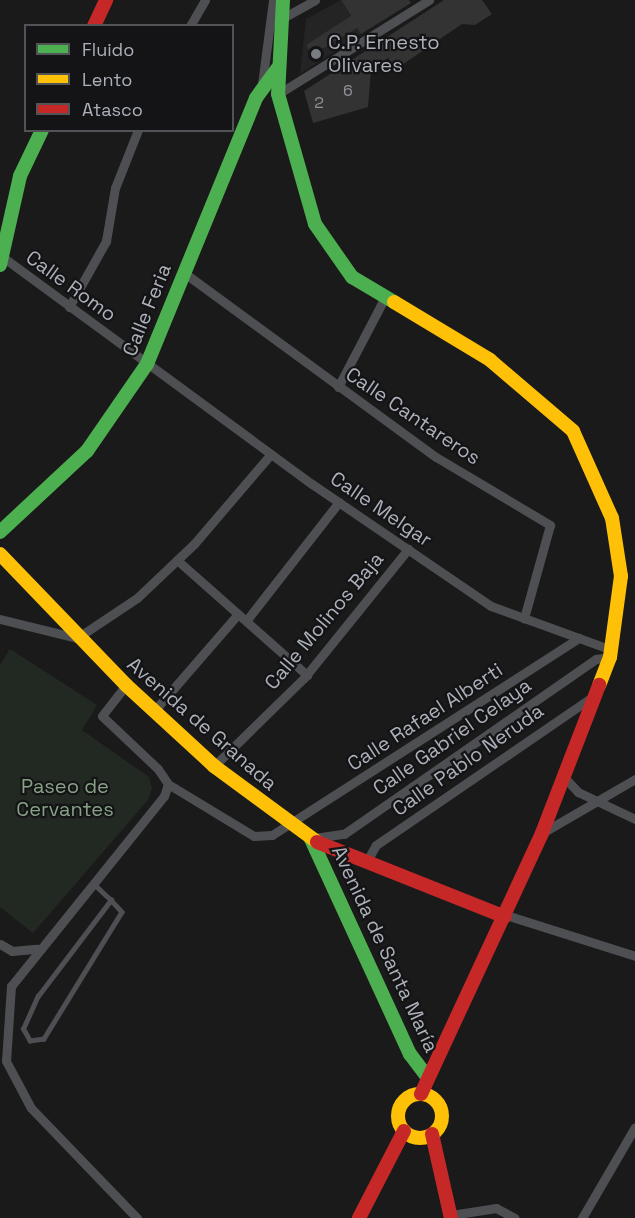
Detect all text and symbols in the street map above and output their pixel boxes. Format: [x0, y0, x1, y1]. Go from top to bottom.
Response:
legend [24, 24, 234, 132]
place label: C.P. Ernesto Olivares [328, 30, 440, 77]
text: Fluido [82, 38, 134, 61]
marker: C.P. Ernesto Olivares [309, 47, 323, 61]
text: Lento [82, 68, 132, 91]
house number: 6 [343, 81, 353, 101]
house number: 2 [314, 93, 324, 113]
text: Atasco [82, 98, 143, 121]
street label: Calle Romo [21, 245, 121, 327]
street label: Calle Feria [118, 260, 176, 360]
street label: Calle Cantareros [341, 362, 485, 470]
street label: Calle Melgar [326, 466, 436, 552]
street label: Calle Molinos Baja [260, 547, 388, 695]
street label: Avenida de Granada [122, 652, 282, 796]
street label: Calle Rafael Alberti [343, 658, 507, 776]
street label: Calle Gabriel Celaya [368, 673, 536, 801]
street label: Calle Pablo Neruda [388, 699, 548, 821]
park label: Paseo de Cervantes [16, 774, 114, 821]
street label: Avenida de Santa María [327, 842, 443, 1056]

